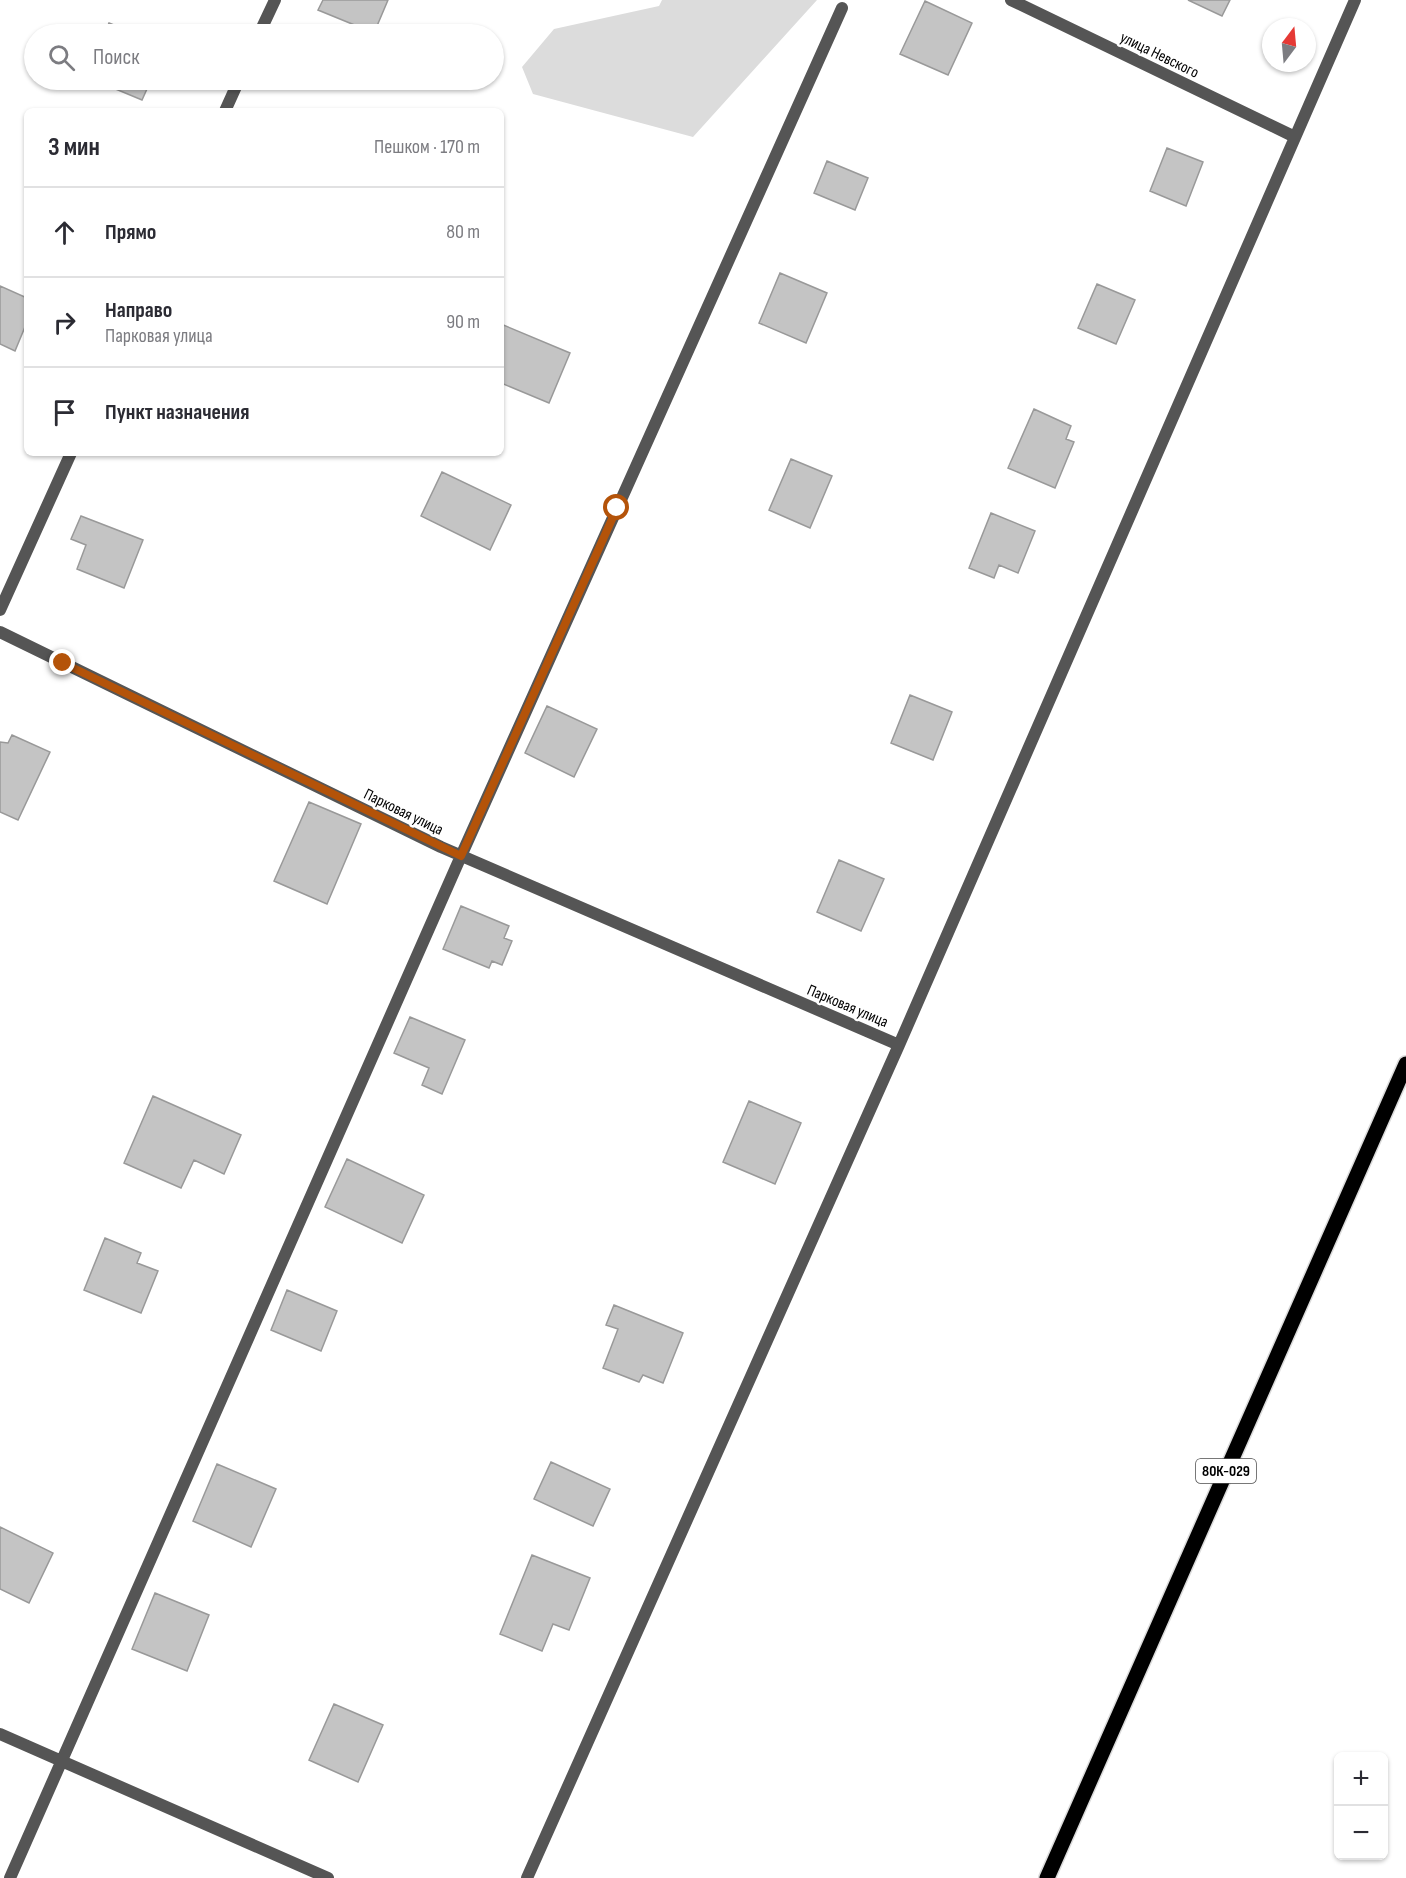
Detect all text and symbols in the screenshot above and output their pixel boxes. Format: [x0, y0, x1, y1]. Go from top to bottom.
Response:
north arrow [1262, 18, 1316, 72]
search box [24, 24, 504, 90]
street label: улица Невского [1117, 28, 1202, 83]
icon: search [45, 41, 78, 74]
text: Поиск [93, 44, 139, 71]
text: 3 мин [48, 132, 100, 163]
text: Пешком · 170 m [374, 135, 480, 159]
icon: ahead [48, 216, 81, 249]
text: Прямо [105, 219, 156, 246]
text: 80 m [446, 220, 480, 244]
text: Направо [105, 297, 172, 324]
icon: right [48, 306, 81, 339]
text: 90 m [446, 310, 480, 334]
text: Парковая улица [105, 324, 213, 348]
icon: arrive [48, 396, 81, 429]
text: Пункт назначения [105, 399, 249, 426]
route start [603, 494, 629, 520]
route end [49, 649, 75, 675]
street label: Парковая улица [360, 785, 446, 840]
street label: Парковая улица [804, 981, 891, 1032]
road number: 80К-029 [1196, 1459, 1256, 1483]
map controls [1334, 1752, 1388, 1860]
button: + [1334, 1752, 1388, 1806]
button: − [1334, 1806, 1388, 1860]

